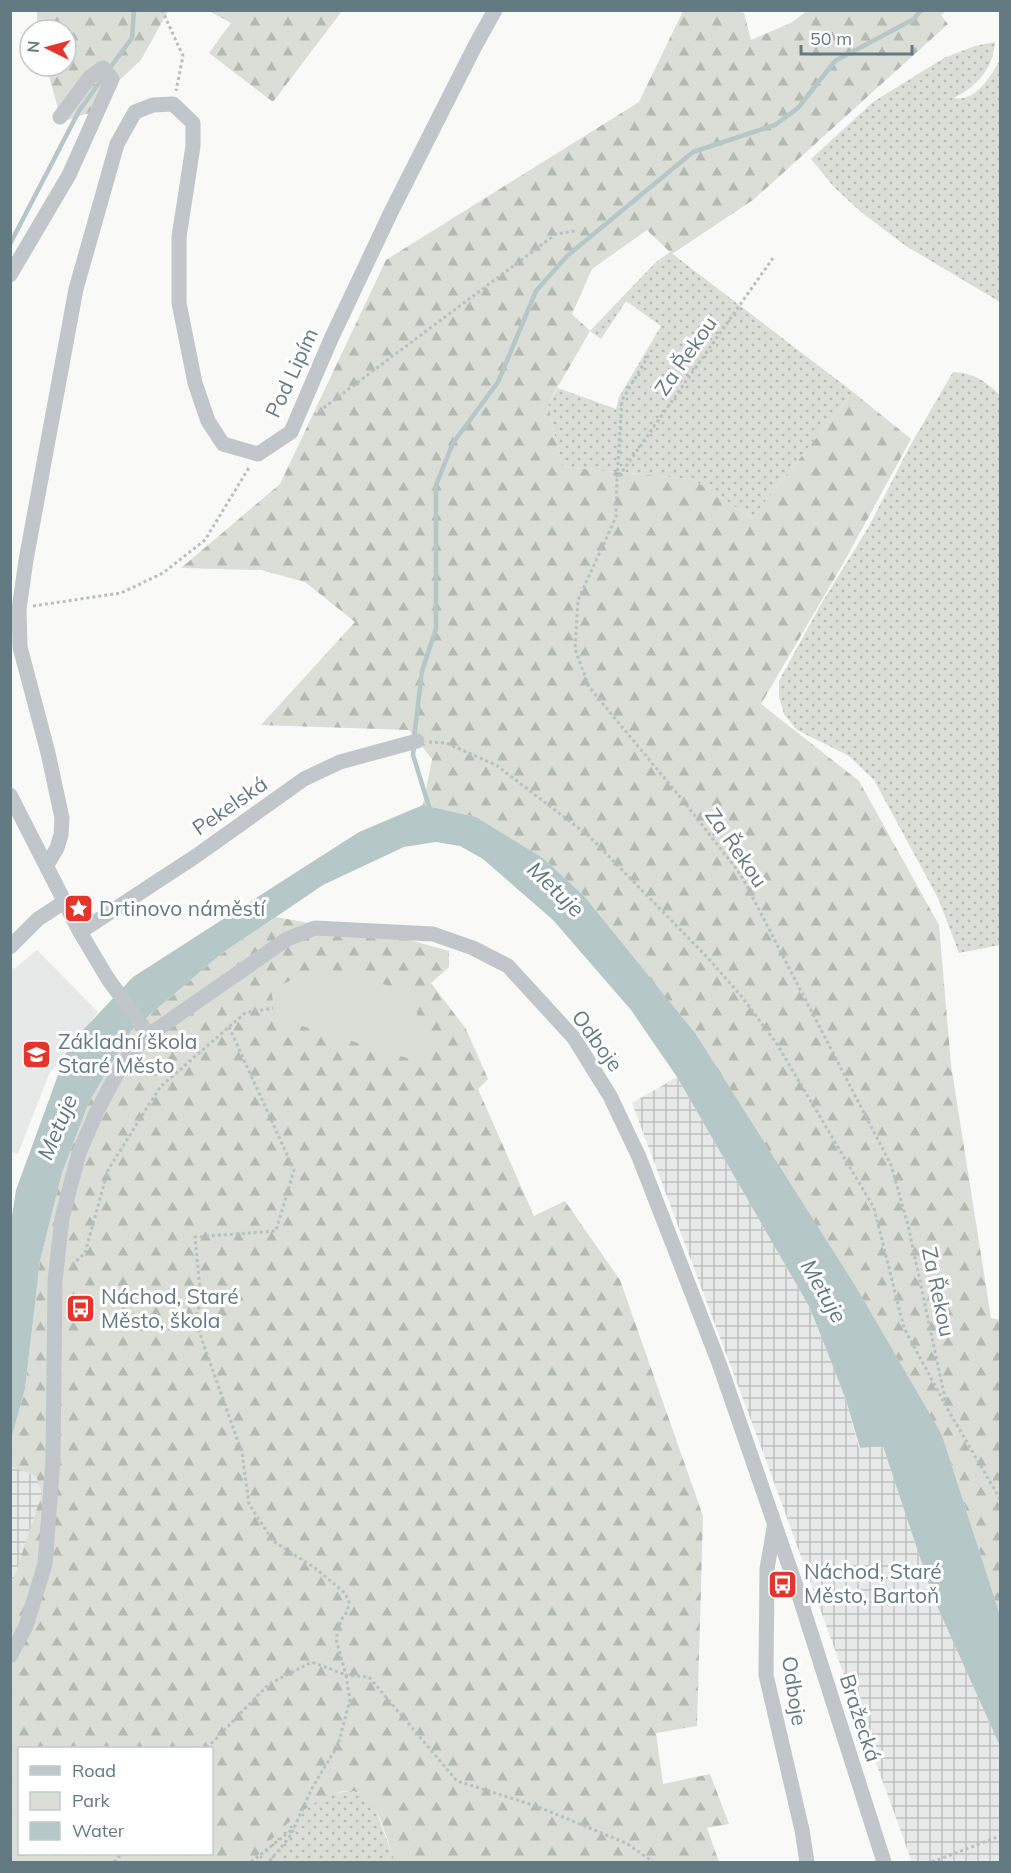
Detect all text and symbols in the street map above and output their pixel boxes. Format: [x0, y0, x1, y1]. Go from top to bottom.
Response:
north arrow [18, 18, 78, 78]
scale bar [801, 18, 912, 56]
text: 50 m [810, 27, 852, 50]
text: N [23, 40, 44, 54]
street label: Za Řekou [649, 311, 722, 400]
street label: Pod Lipím [259, 324, 323, 421]
street label: Pekelská [187, 770, 272, 840]
street label: Za Řekou [700, 803, 773, 892]
water label: Metuje [522, 855, 590, 923]
place icon: Drtinovo náměstí [62, 893, 94, 925]
place label: Drtinovo náměstí [99, 895, 266, 921]
street label: Odboje [567, 1005, 629, 1076]
place label: Základní škola Staré Město [58, 1028, 197, 1078]
school or university icon: Základní škola Staré Město [21, 1038, 53, 1070]
water label: Metuje [31, 1090, 83, 1164]
street label: Za Řekou [917, 1245, 961, 1339]
water label: Metuje [795, 1254, 853, 1328]
place label: Náchod, Staré Město, škola [101, 1283, 239, 1333]
bus stop icon: Náchod, Staré Město, škola [64, 1293, 96, 1325]
place label: Náchod, Staré Město, Bartoň [804, 1558, 942, 1608]
bus stop icon: Náchod, Staré Město, Bartoň [767, 1568, 799, 1600]
street label: Odboje [777, 1654, 813, 1727]
street label: Bražecká [835, 1671, 887, 1765]
legend [18, 1747, 213, 1855]
text: Road [72, 1759, 116, 1782]
text: Park [72, 1789, 111, 1812]
text: Water [72, 1819, 125, 1842]

